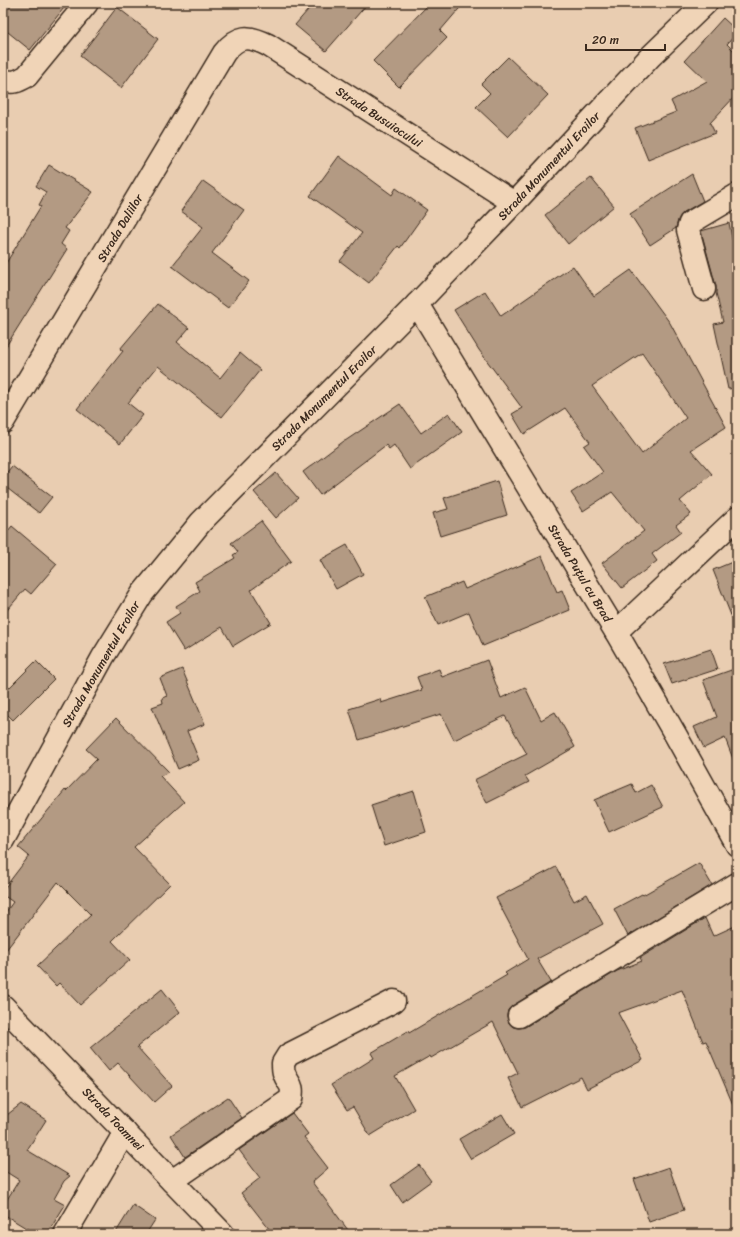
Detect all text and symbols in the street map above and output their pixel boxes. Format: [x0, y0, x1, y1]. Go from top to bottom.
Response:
scale bar [586, 26, 665, 52]
text: 20 m [592, 29, 619, 51]
street label: Strada Busuiocului [331, 81, 427, 154]
street label: Strada Monumentul Eroilor [492, 105, 607, 226]
street label: Strada Daliilor [91, 189, 150, 267]
street label: Strada Monumentul Eroilor [266, 339, 383, 456]
street label: Strada Puțul cu Brad [542, 520, 619, 628]
street label: Strada Monumentul Eroilor [56, 596, 147, 732]
street label: Strada Toamnei [77, 1082, 150, 1157]

